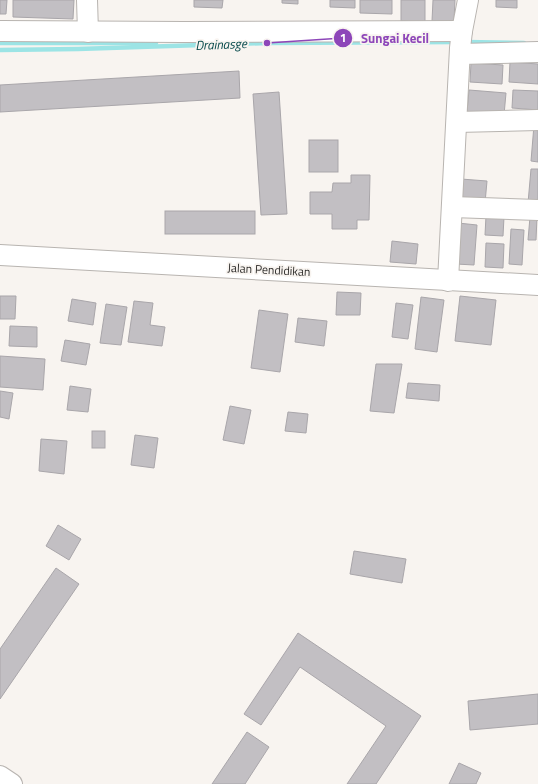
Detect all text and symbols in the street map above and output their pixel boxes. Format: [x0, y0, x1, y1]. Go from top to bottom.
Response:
callout: Sungai Kecil [333, 25, 437, 50]
text: 1 [340, 28, 346, 47]
text: Sungai Kecil [361, 28, 429, 48]
water label: Drainasge [195, 33, 248, 55]
street label: Jalan Pendidikan [227, 258, 311, 281]

